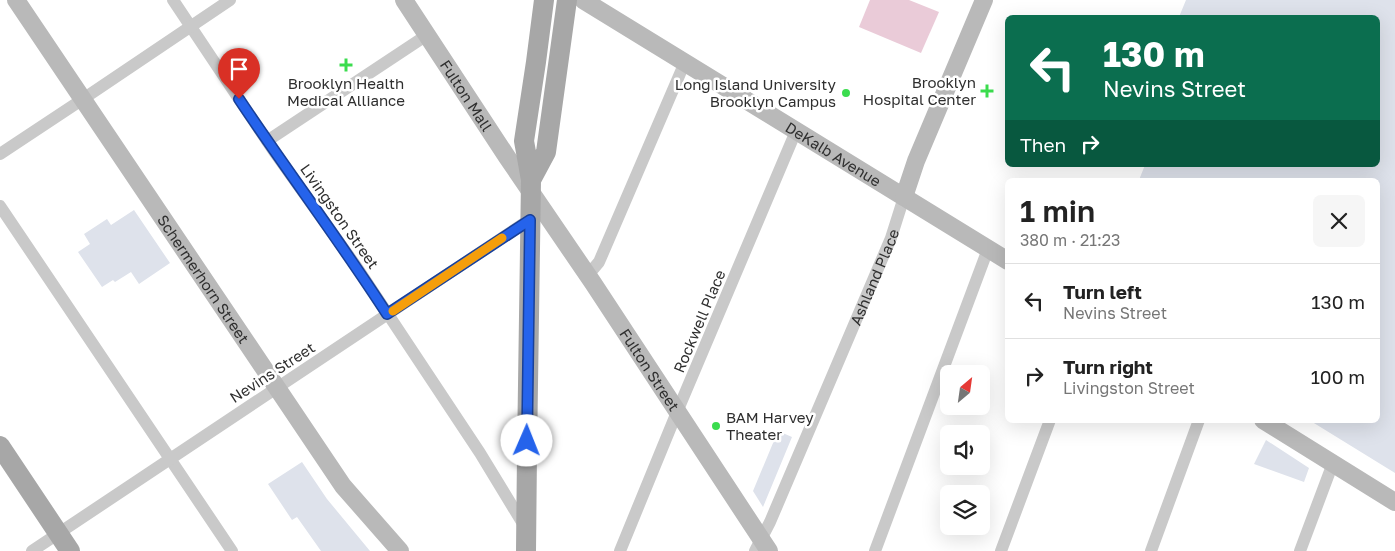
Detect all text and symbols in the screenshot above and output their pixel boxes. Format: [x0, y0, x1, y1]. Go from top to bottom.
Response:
text: 130 m [1103, 33, 1205, 75]
icon: left [1020, 35, 1085, 100]
pin [218, 48, 260, 99]
icon: arrive [225, 55, 253, 83]
street label: Fulton Mall [437, 56, 497, 135]
marker: Brooklyn Health Medical Alliance [339, 58, 353, 72]
place label: Brooklyn Hospital Center [863, 73, 976, 108]
place label: Brooklyn Health Medical Alliance [287, 74, 405, 109]
place label: Long Island University Brooklyn Campus [675, 75, 837, 110]
text: Nevins Street [1103, 75, 1246, 102]
marker: Brooklyn Hospital Center [980, 84, 994, 98]
marker: Long Island University Brooklyn Campus [840, 87, 852, 99]
street label: DeKalb Avenue [783, 118, 885, 190]
icon: right [1076, 130, 1104, 158]
text: Then [1020, 133, 1066, 156]
street label: Livingston Street [297, 160, 383, 272]
text: 1 min [1020, 193, 1095, 229]
button: close [1313, 195, 1365, 247]
street label: Schermerhorn Street [154, 211, 253, 346]
street label: Ashland Place [846, 226, 902, 328]
text: 380 m · 21:23 [1020, 230, 1120, 250]
street label: Rockwell Place [669, 267, 729, 375]
text: Turn left [1063, 280, 1142, 303]
icon: left [1020, 287, 1048, 315]
text: 130 m [1311, 290, 1365, 313]
text: Nevins Street [1063, 303, 1167, 323]
street label: Fulton Street [616, 325, 684, 414]
street label: Nevins Street [226, 338, 318, 406]
text: Turn right [1063, 355, 1153, 378]
icon: right [1020, 362, 1048, 390]
north arrow [940, 365, 990, 415]
map controls [940, 365, 990, 535]
text: 100 m [1311, 365, 1365, 388]
text: Livingston Street [1063, 378, 1195, 398]
place label: BAM Harvey Theater [726, 408, 814, 443]
position arrow [500, 414, 552, 466]
marker: BAM Harvey Theater [710, 420, 722, 432]
button: sound [940, 425, 990, 475]
button: layers [940, 485, 990, 535]

